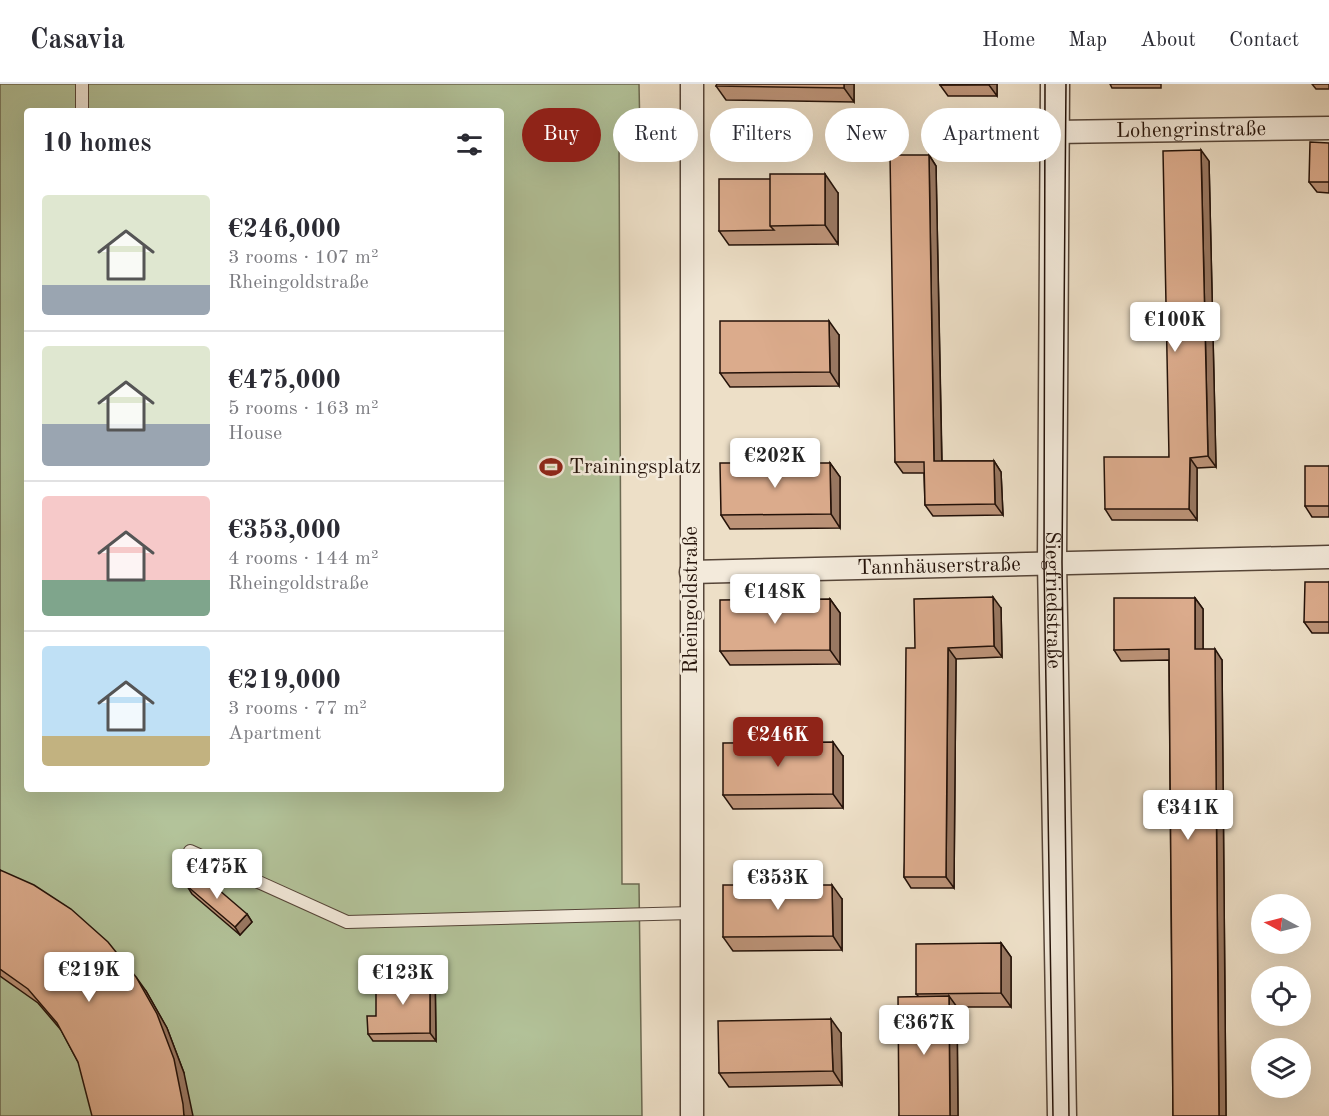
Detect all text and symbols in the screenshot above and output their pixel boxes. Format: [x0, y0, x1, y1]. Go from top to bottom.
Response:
text: Casavia [30, 27, 125, 55]
text: Home [982, 30, 1035, 51]
text: Map [1068, 30, 1107, 51]
text: About [1140, 30, 1196, 51]
text: Contact [1229, 30, 1299, 51]
chip: Buy [522, 108, 601, 162]
chip: Rent [613, 108, 698, 162]
chip: Filters [710, 108, 813, 162]
chip: New [825, 108, 909, 162]
chip: Apartment [921, 108, 1061, 162]
street label: Lohengrinstraße [1116, 118, 1266, 142]
icon: filters [453, 128, 486, 161]
text: 10 homes [42, 131, 151, 157]
text: €246,000 [228, 217, 341, 243]
icon: home [90, 219, 162, 291]
text: 3 rooms · 107 m² [228, 248, 378, 268]
text: Rheingoldstraße [228, 273, 369, 293]
pin: €100K [1133, 302, 1217, 353]
text: €100K [1144, 311, 1206, 331]
text: €475,000 [228, 368, 341, 394]
icon: home [90, 370, 162, 442]
text: 5 rooms · 163 m² [228, 399, 378, 419]
text: House [228, 424, 282, 444]
pin: €202K [733, 438, 817, 489]
text: €202K [744, 447, 806, 467]
sports icon: Trainingsplatz [538, 454, 564, 480]
place label: Trainingsplatz [569, 457, 701, 478]
text: €353,000 [228, 518, 341, 544]
icon: home [90, 520, 162, 592]
street label: Rheingoldstraße [681, 526, 702, 674]
street label: Siegfriedstraße [1041, 531, 1064, 669]
text: 4 rooms · 144 m² [228, 549, 378, 569]
street label: Tannhäuserstraße [857, 554, 1021, 579]
text: Rheingoldstraße [228, 574, 369, 594]
pin: €148K [733, 574, 817, 625]
text: €148K [744, 583, 806, 603]
text: €219,000 [228, 668, 341, 694]
icon: home [90, 670, 162, 742]
text: 3 rooms · 77 m² [228, 699, 367, 719]
pin: €246K [736, 717, 820, 768]
text: Apartment [228, 724, 322, 744]
text: €246K [747, 726, 809, 746]
pin: €341K [1146, 790, 1230, 841]
text: €341K [1157, 799, 1219, 819]
pin: €475K [175, 849, 259, 900]
text: €475K [186, 858, 248, 878]
pin: €353K [736, 860, 820, 911]
text: €353K [747, 869, 809, 889]
north arrow [1251, 894, 1311, 954]
map controls [1251, 894, 1311, 1098]
pin: €219K [47, 952, 131, 1003]
pin: €123K [361, 955, 445, 1006]
text: €219K [58, 961, 120, 981]
text: €123K [372, 964, 434, 984]
button: locate [1251, 966, 1311, 1026]
pin: €367K [882, 1005, 966, 1056]
text: €367K [893, 1014, 955, 1034]
button: layers [1251, 1038, 1311, 1098]

